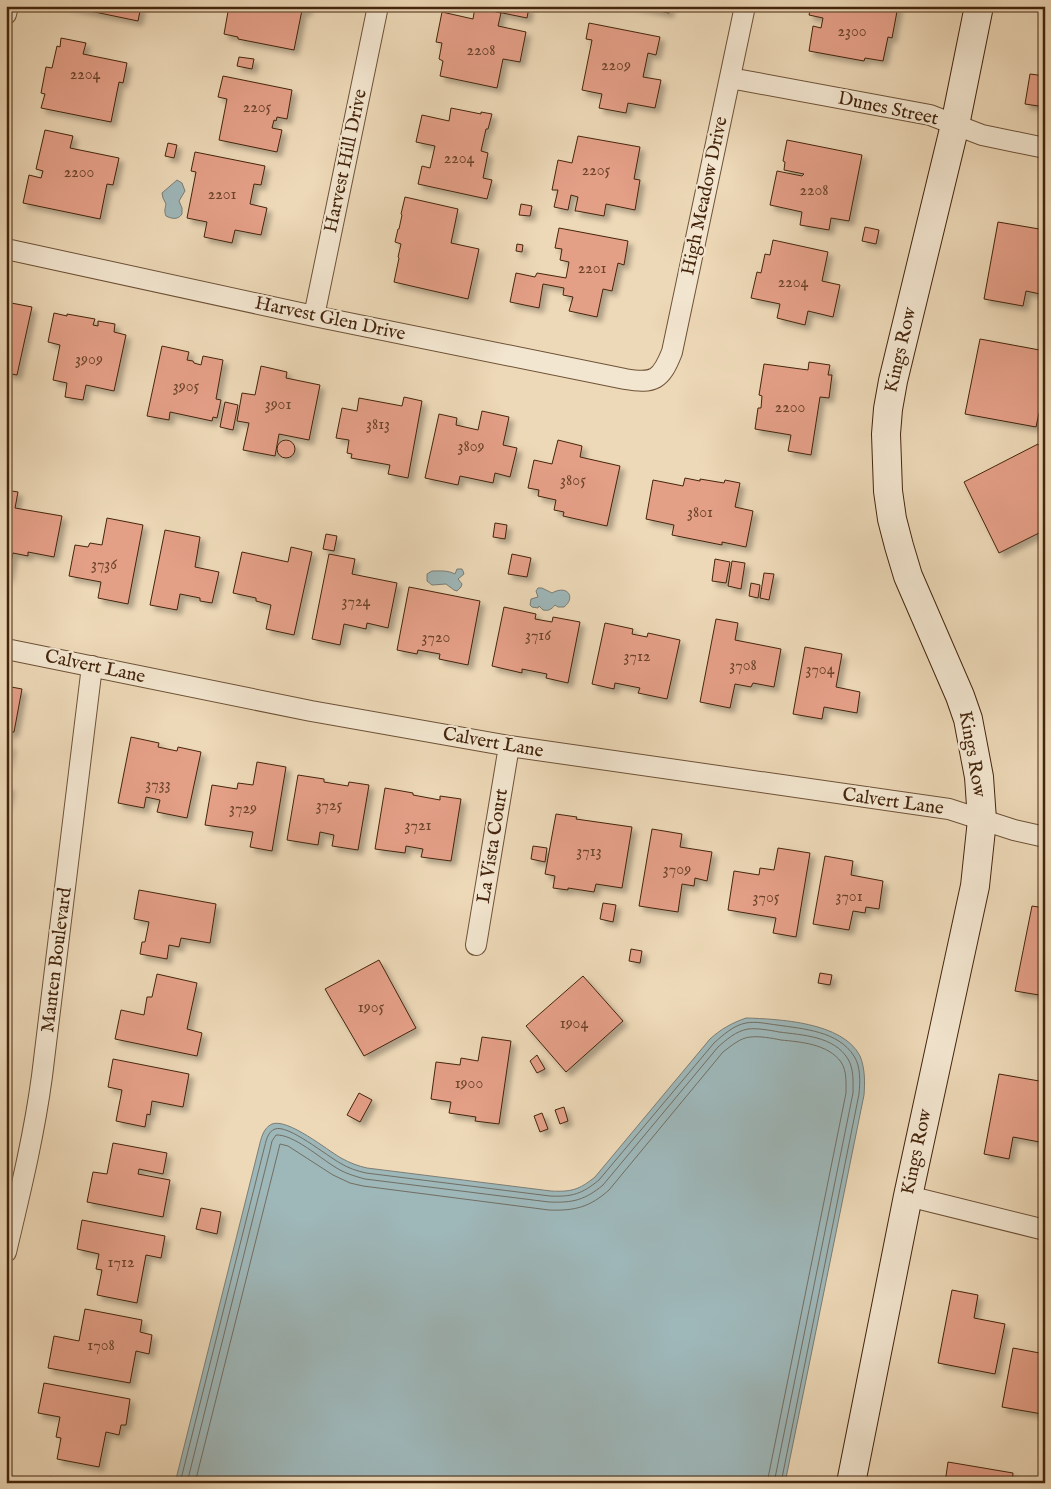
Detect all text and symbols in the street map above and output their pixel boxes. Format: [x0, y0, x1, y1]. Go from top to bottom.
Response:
house number: 2300 [837, 22, 867, 42]
house number: 2208 [466, 41, 496, 61]
house number: 2209 [601, 56, 631, 76]
house number: 2204 [70, 65, 101, 85]
street label: Harvest Hill Drive [319, 87, 373, 235]
street label: Dunes Street [836, 87, 941, 131]
house number: 2205 [243, 98, 272, 118]
street label: High Meadow Drive [676, 114, 734, 278]
house number: 2204 [444, 149, 475, 169]
house number: 2205 [582, 161, 611, 181]
house number: 2200 [64, 163, 95, 183]
house number: 2208 [799, 181, 829, 201]
house number: 2201 [208, 185, 236, 205]
house number: 2201 [578, 259, 606, 279]
house number: 2204 [778, 273, 809, 293]
street label: Harvest Glen Drive [252, 291, 408, 347]
street label: Kings Row [880, 304, 923, 395]
house number: 3909 [75, 350, 103, 370]
house number: 3905 [173, 377, 200, 397]
house number: 3901 [265, 395, 291, 415]
house number: 2200 [775, 398, 806, 418]
house number: 3813 [366, 415, 390, 435]
house number: 3809 [457, 437, 485, 457]
house number: 3805 [560, 471, 586, 491]
house number: 3801 [687, 503, 713, 523]
house number: 3736 [91, 555, 117, 575]
house number: 3724 [342, 592, 371, 612]
house number: 3716 [525, 626, 551, 646]
house number: 3720 [422, 628, 451, 648]
street label: Calvert Lane [43, 645, 148, 689]
house number: 3712 [624, 647, 650, 667]
house number: 3708 [729, 656, 757, 676]
house number: 3704 [805, 660, 835, 680]
street label: Kings Row [953, 709, 991, 799]
street label: Calvert Lane [441, 722, 546, 764]
house number: 3733 [145, 775, 171, 795]
street label: Calvert Lane [841, 783, 945, 821]
street label: La Vista Court [472, 786, 514, 905]
house number: 3725 [316, 796, 343, 816]
house number: 3729 [229, 799, 257, 819]
house number: 3721 [405, 816, 432, 836]
house number: 3713 [576, 842, 602, 862]
house number: 3709 [663, 860, 691, 880]
street label: Manten Boulevard [36, 885, 78, 1034]
house number: 3701 [835, 887, 863, 907]
house number: 3705 [752, 888, 780, 908]
house number: 1905 [358, 998, 385, 1018]
house number: 1904 [560, 1014, 588, 1034]
house number: 1900 [455, 1074, 483, 1094]
street label: Kings Row [896, 1106, 938, 1197]
house number: 1712 [108, 1253, 134, 1273]
house number: 1708 [87, 1336, 115, 1356]

